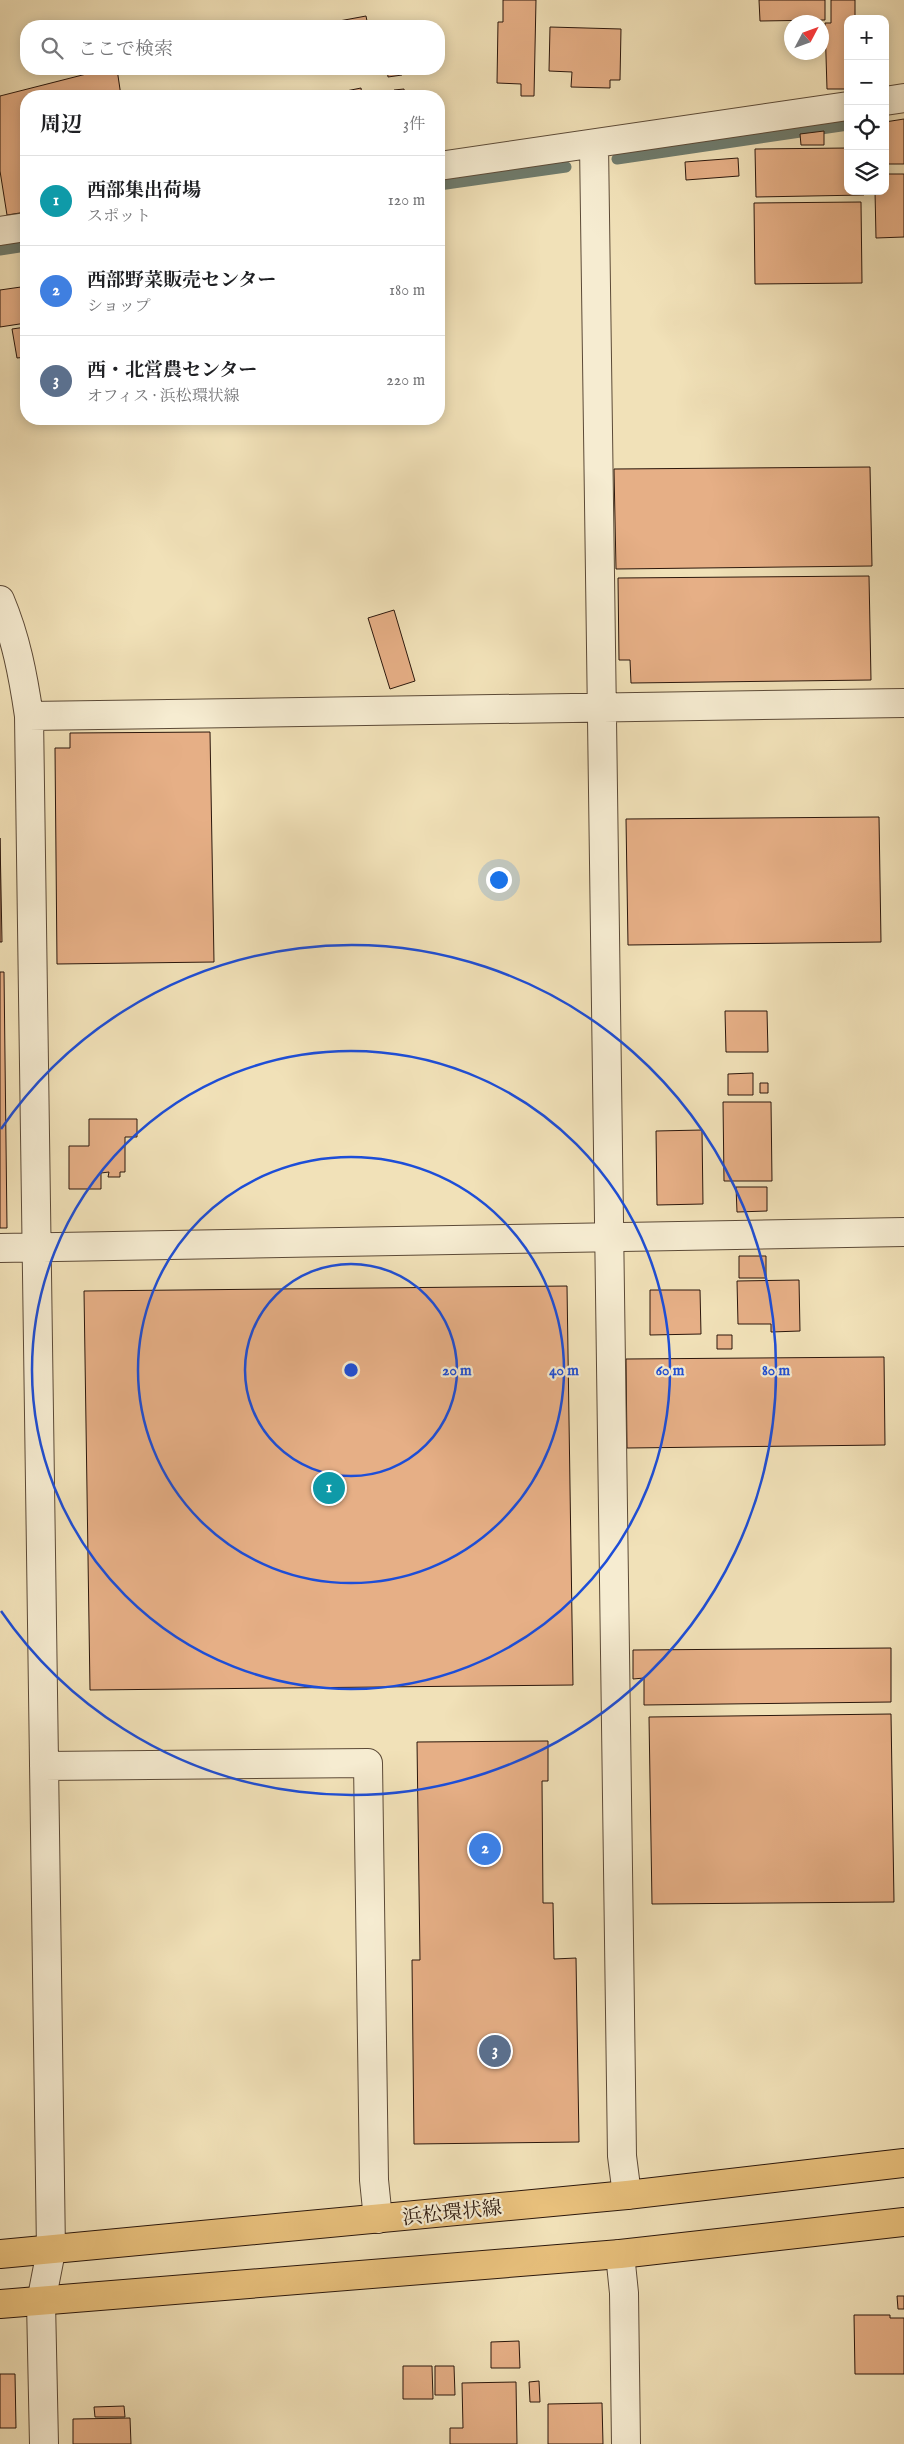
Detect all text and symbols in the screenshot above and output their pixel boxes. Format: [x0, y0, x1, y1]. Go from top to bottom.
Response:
north arrow [784, 15, 829, 60]
map controls [844, 15, 889, 195]
button: + [844, 15, 889, 60]
search box [20, 20, 445, 75]
icon: search [38, 34, 66, 62]
text: ここで検索 [78, 38, 173, 62]
button: − [844, 60, 889, 105]
button: locate [844, 105, 889, 150]
text: 周辺 [40, 112, 82, 139]
text: 3件 [403, 115, 425, 135]
button: layers [844, 150, 889, 195]
text: 西部集出荷場 [87, 179, 201, 203]
text: 1 [53, 191, 59, 211]
text: 120 m [388, 191, 425, 211]
text: スポット [87, 207, 151, 227]
text: 西部野菜販売センター [87, 269, 276, 293]
text: 2 [52, 281, 60, 301]
text: 180 m [389, 281, 425, 301]
text: ショップ [87, 297, 151, 317]
text: 西・北営農センター [87, 359, 257, 383]
text: 3 [53, 371, 59, 391]
text: 220 m [386, 371, 425, 391]
text: オフィス · 浜松環状線 [87, 387, 240, 407]
your location [486, 867, 512, 893]
centre of rings [342, 1361, 360, 1379]
text: 20 m [442, 1361, 472, 1380]
text: 40 m [549, 1361, 579, 1380]
text: 60 m [656, 1361, 685, 1380]
text: 80 m [762, 1361, 790, 1380]
pin: 1 [313, 1469, 345, 1507]
pin: 2 [469, 1830, 501, 1868]
pin: 3 [479, 2032, 511, 2070]
street label: 浜松環状線 [401, 2196, 503, 2231]

